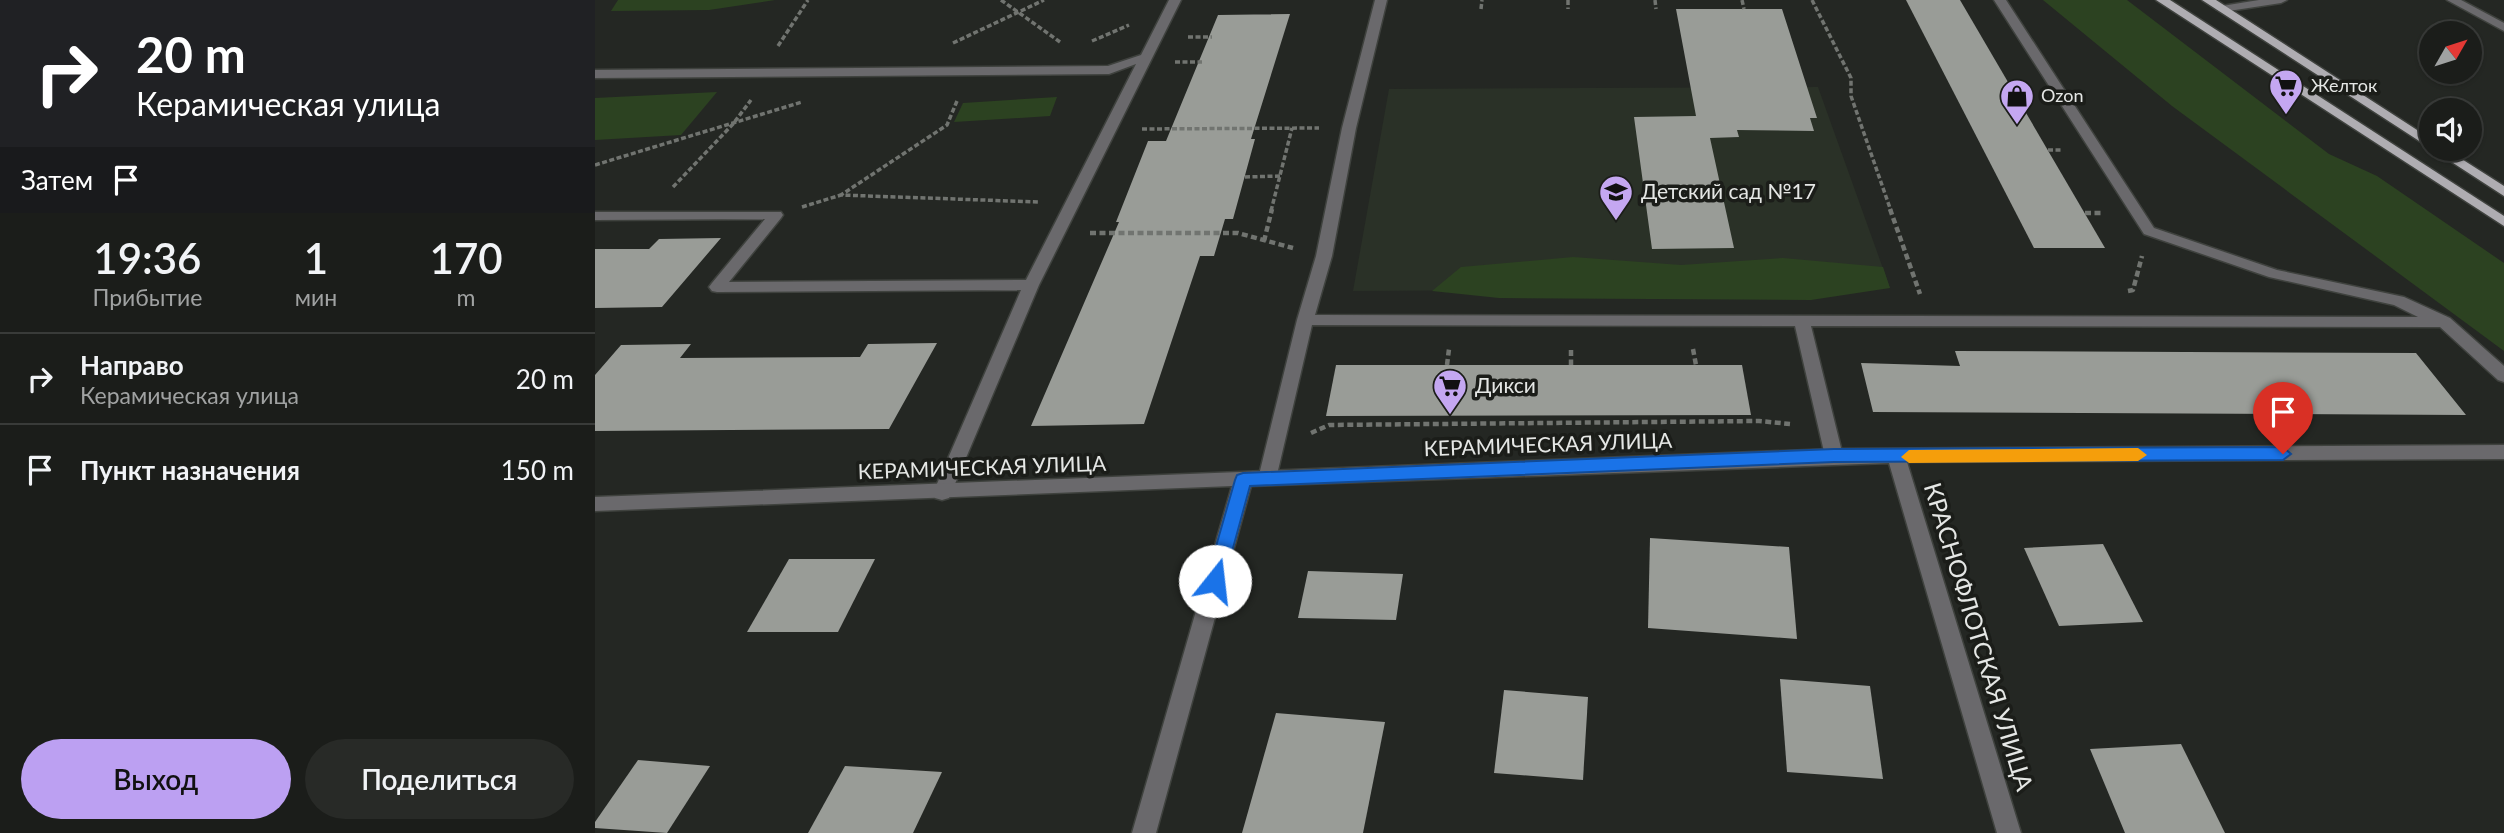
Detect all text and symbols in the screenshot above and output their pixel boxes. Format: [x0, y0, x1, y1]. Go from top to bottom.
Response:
north arrow [2419, 21, 2481, 84]
map controls [2419, 21, 2482, 161]
text: 20 m [136, 25, 246, 83]
icon: right [21, 28, 112, 119]
supermarket icon: Желток [2267, 67, 2305, 116]
place label: Желток [2311, 74, 2378, 96]
shop icon: Ozon [1998, 77, 2036, 126]
text: Керамическая улица [136, 84, 440, 123]
place label: Ozon [2041, 84, 2083, 106]
button: sound [2419, 98, 2482, 161]
icon: arrive [107, 161, 145, 199]
text: Затем [21, 164, 93, 196]
school or university icon: Детский сад №17 [1597, 173, 1635, 222]
place label: Детский сад №17 [1641, 178, 1816, 203]
text: 19:36 [93, 233, 201, 283]
text: 1 [304, 233, 328, 283]
text: 170 [430, 233, 503, 283]
text: Прибытие [92, 283, 202, 311]
text: мин [295, 283, 337, 311]
text: m [457, 283, 476, 311]
text: Направо [80, 349, 184, 381]
icon: right [21, 360, 59, 398]
text: 20 m [516, 363, 574, 395]
supermarket icon: Дикси [1431, 367, 1469, 416]
place label: Дикси [1475, 372, 1536, 397]
text: Керамическая улица [80, 381, 299, 409]
pin [2253, 382, 2313, 454]
icon: arrive [2264, 393, 2302, 431]
street label: КЕРАМИЧЕСКАЯ УЛИЦА [1423, 427, 1673, 460]
street label: КЕРАМИЧЕСКАЯ УЛИЦА [857, 450, 1107, 483]
icon: arrive [21, 451, 59, 489]
text: Пункт назначения [80, 454, 300, 486]
text: 150 m [501, 454, 574, 486]
street label: КРАСНОФЛОТСКАЯ УЛИЦА [1919, 479, 2040, 795]
position arrow [1178, 544, 1252, 618]
button: Выход [21, 739, 291, 819]
button: Поделиться [305, 739, 574, 819]

